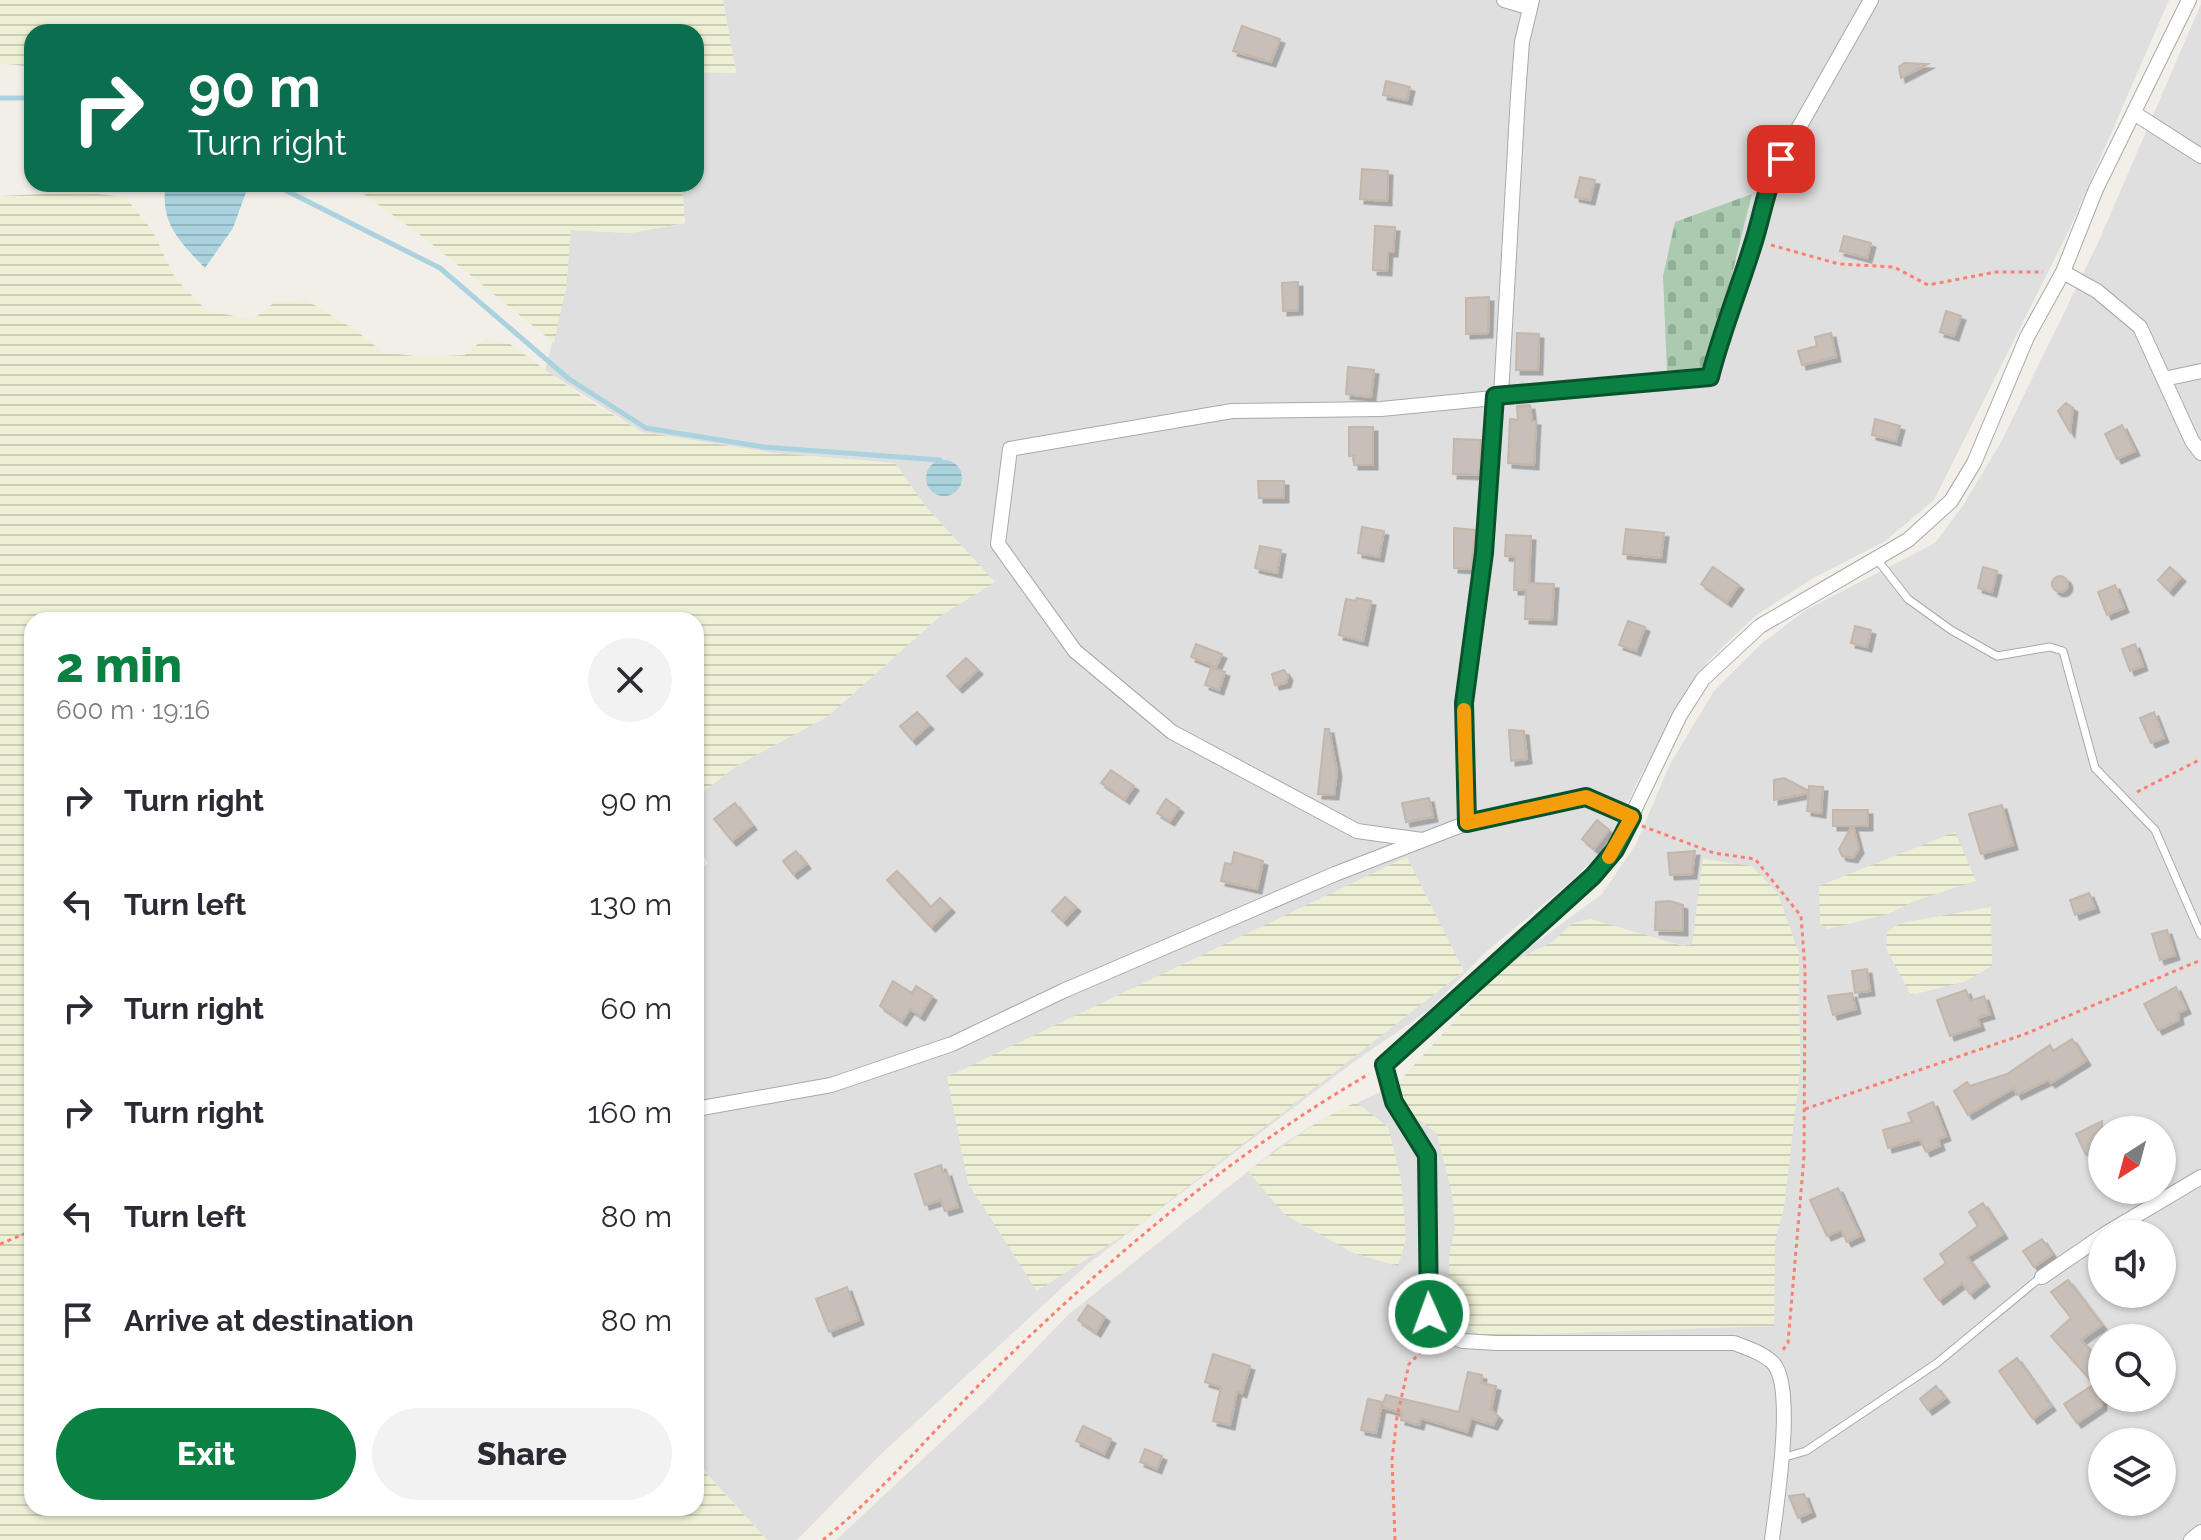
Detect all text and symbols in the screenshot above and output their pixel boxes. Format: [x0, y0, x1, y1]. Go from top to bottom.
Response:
text: 90 m [188, 54, 321, 120]
icon: right [56, 56, 160, 160]
text: Turn right [188, 121, 347, 163]
pin [1747, 125, 1815, 193]
icon: arrive [1759, 137, 1803, 181]
text: 2 min [56, 637, 182, 693]
button: close [588, 638, 672, 722]
text: 600 m · 19:16 [56, 695, 210, 725]
icon: right [56, 778, 100, 822]
text: Turn right [124, 783, 264, 818]
text: 90 m [601, 783, 672, 818]
icon: left [56, 882, 100, 926]
text: Turn left [124, 887, 246, 922]
text: 130 m [590, 887, 672, 922]
icon: right [56, 986, 100, 1030]
text: Turn right [124, 991, 264, 1026]
text: 60 m [600, 991, 672, 1026]
icon: right [56, 1090, 100, 1134]
text: Turn right [124, 1095, 264, 1130]
text: 160 m [587, 1095, 672, 1130]
north arrow [2088, 1116, 2176, 1204]
map controls [2088, 1116, 2176, 1516]
icon: left [56, 1194, 100, 1238]
text: Turn left [124, 1199, 246, 1234]
text: 80 m [601, 1199, 672, 1234]
button: sound [2088, 1220, 2176, 1308]
position arrow [1387, 1272, 1471, 1356]
icon: arrive [56, 1298, 100, 1342]
text: Arrive at destination [124, 1303, 414, 1338]
text: 80 m [601, 1303, 672, 1338]
button: search [2088, 1324, 2176, 1412]
button: Exit [56, 1408, 356, 1500]
button: Share [372, 1408, 672, 1500]
button: layers [2088, 1428, 2176, 1516]

